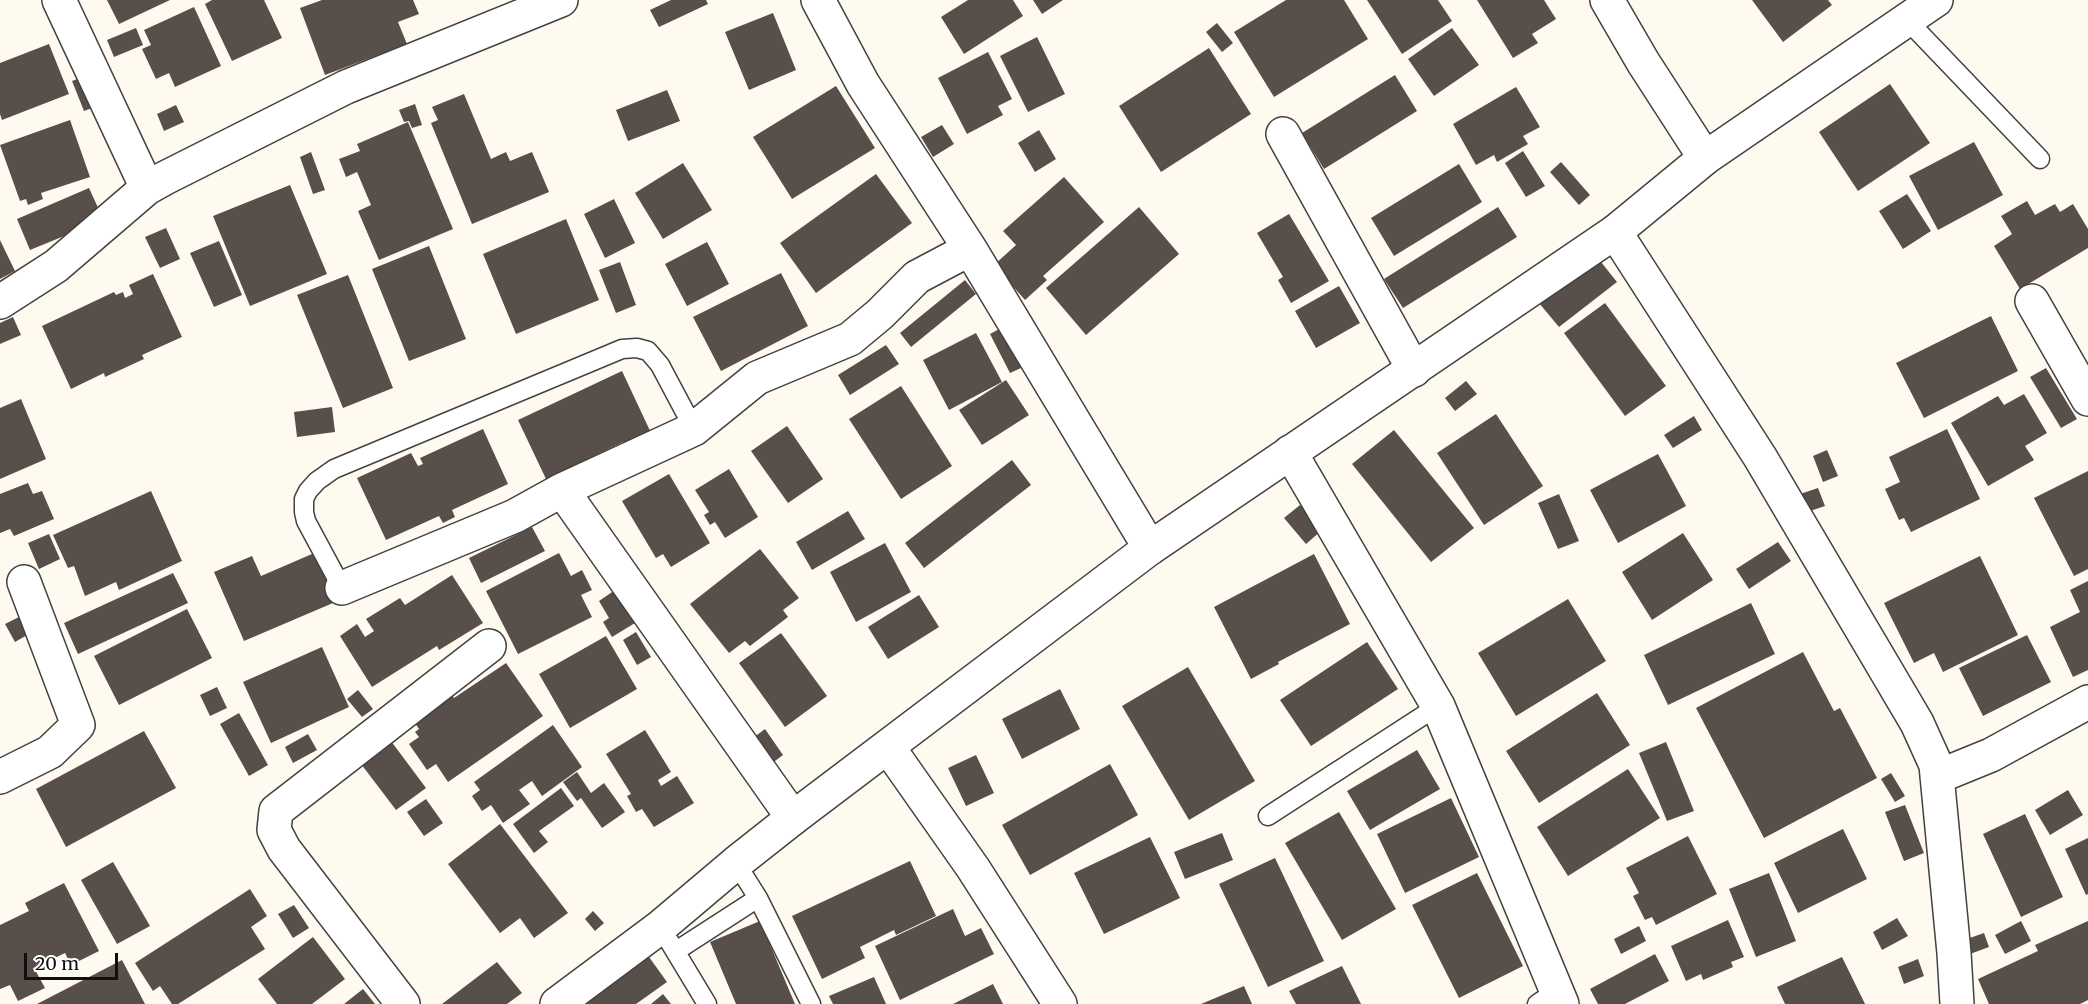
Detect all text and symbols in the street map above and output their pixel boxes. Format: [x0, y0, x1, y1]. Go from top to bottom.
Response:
scale bar [27, 941, 122, 979]
text: 20 m [35, 952, 79, 975]

